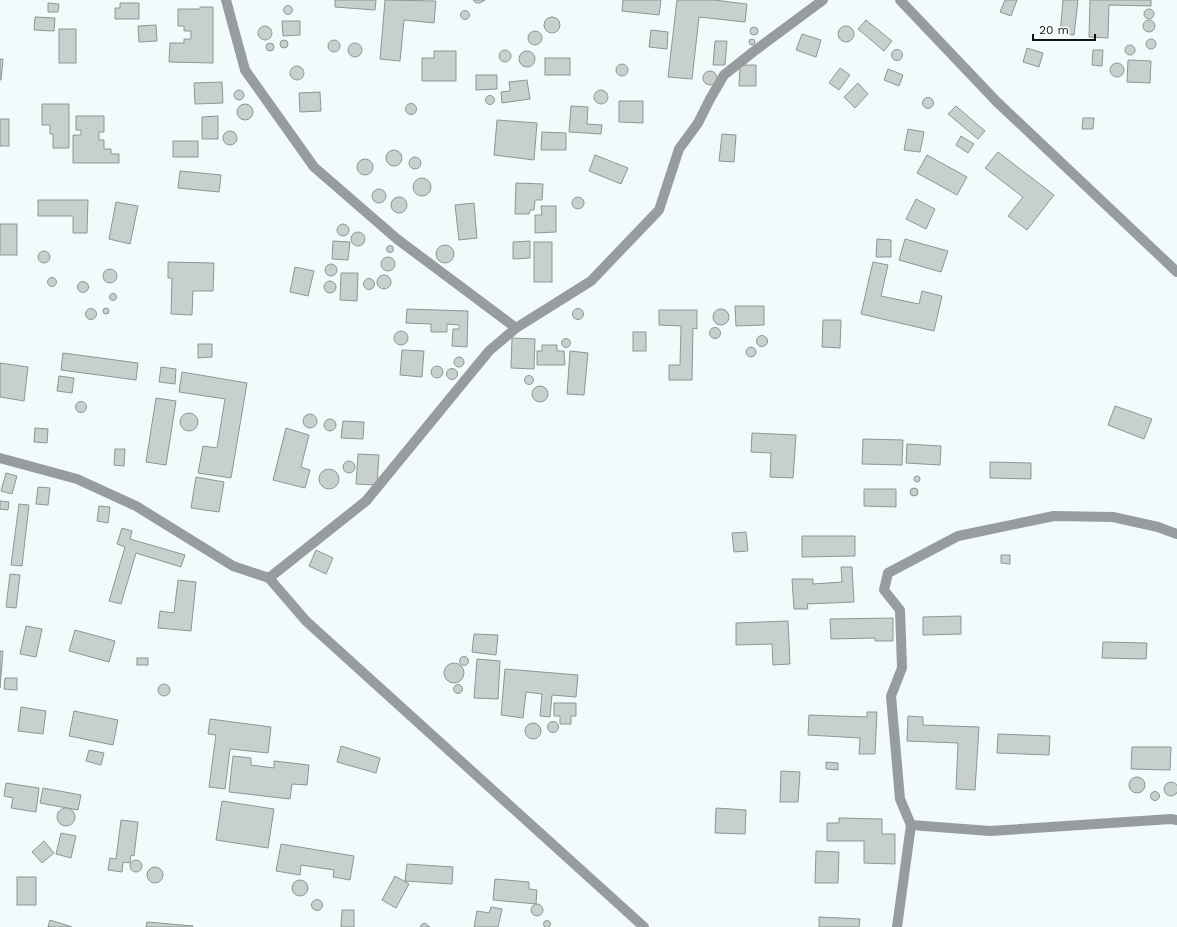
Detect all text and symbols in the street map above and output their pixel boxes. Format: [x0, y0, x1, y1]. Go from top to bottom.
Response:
scale bar [1033, 16, 1095, 42]
text: 20 m [1039, 23, 1069, 37]

